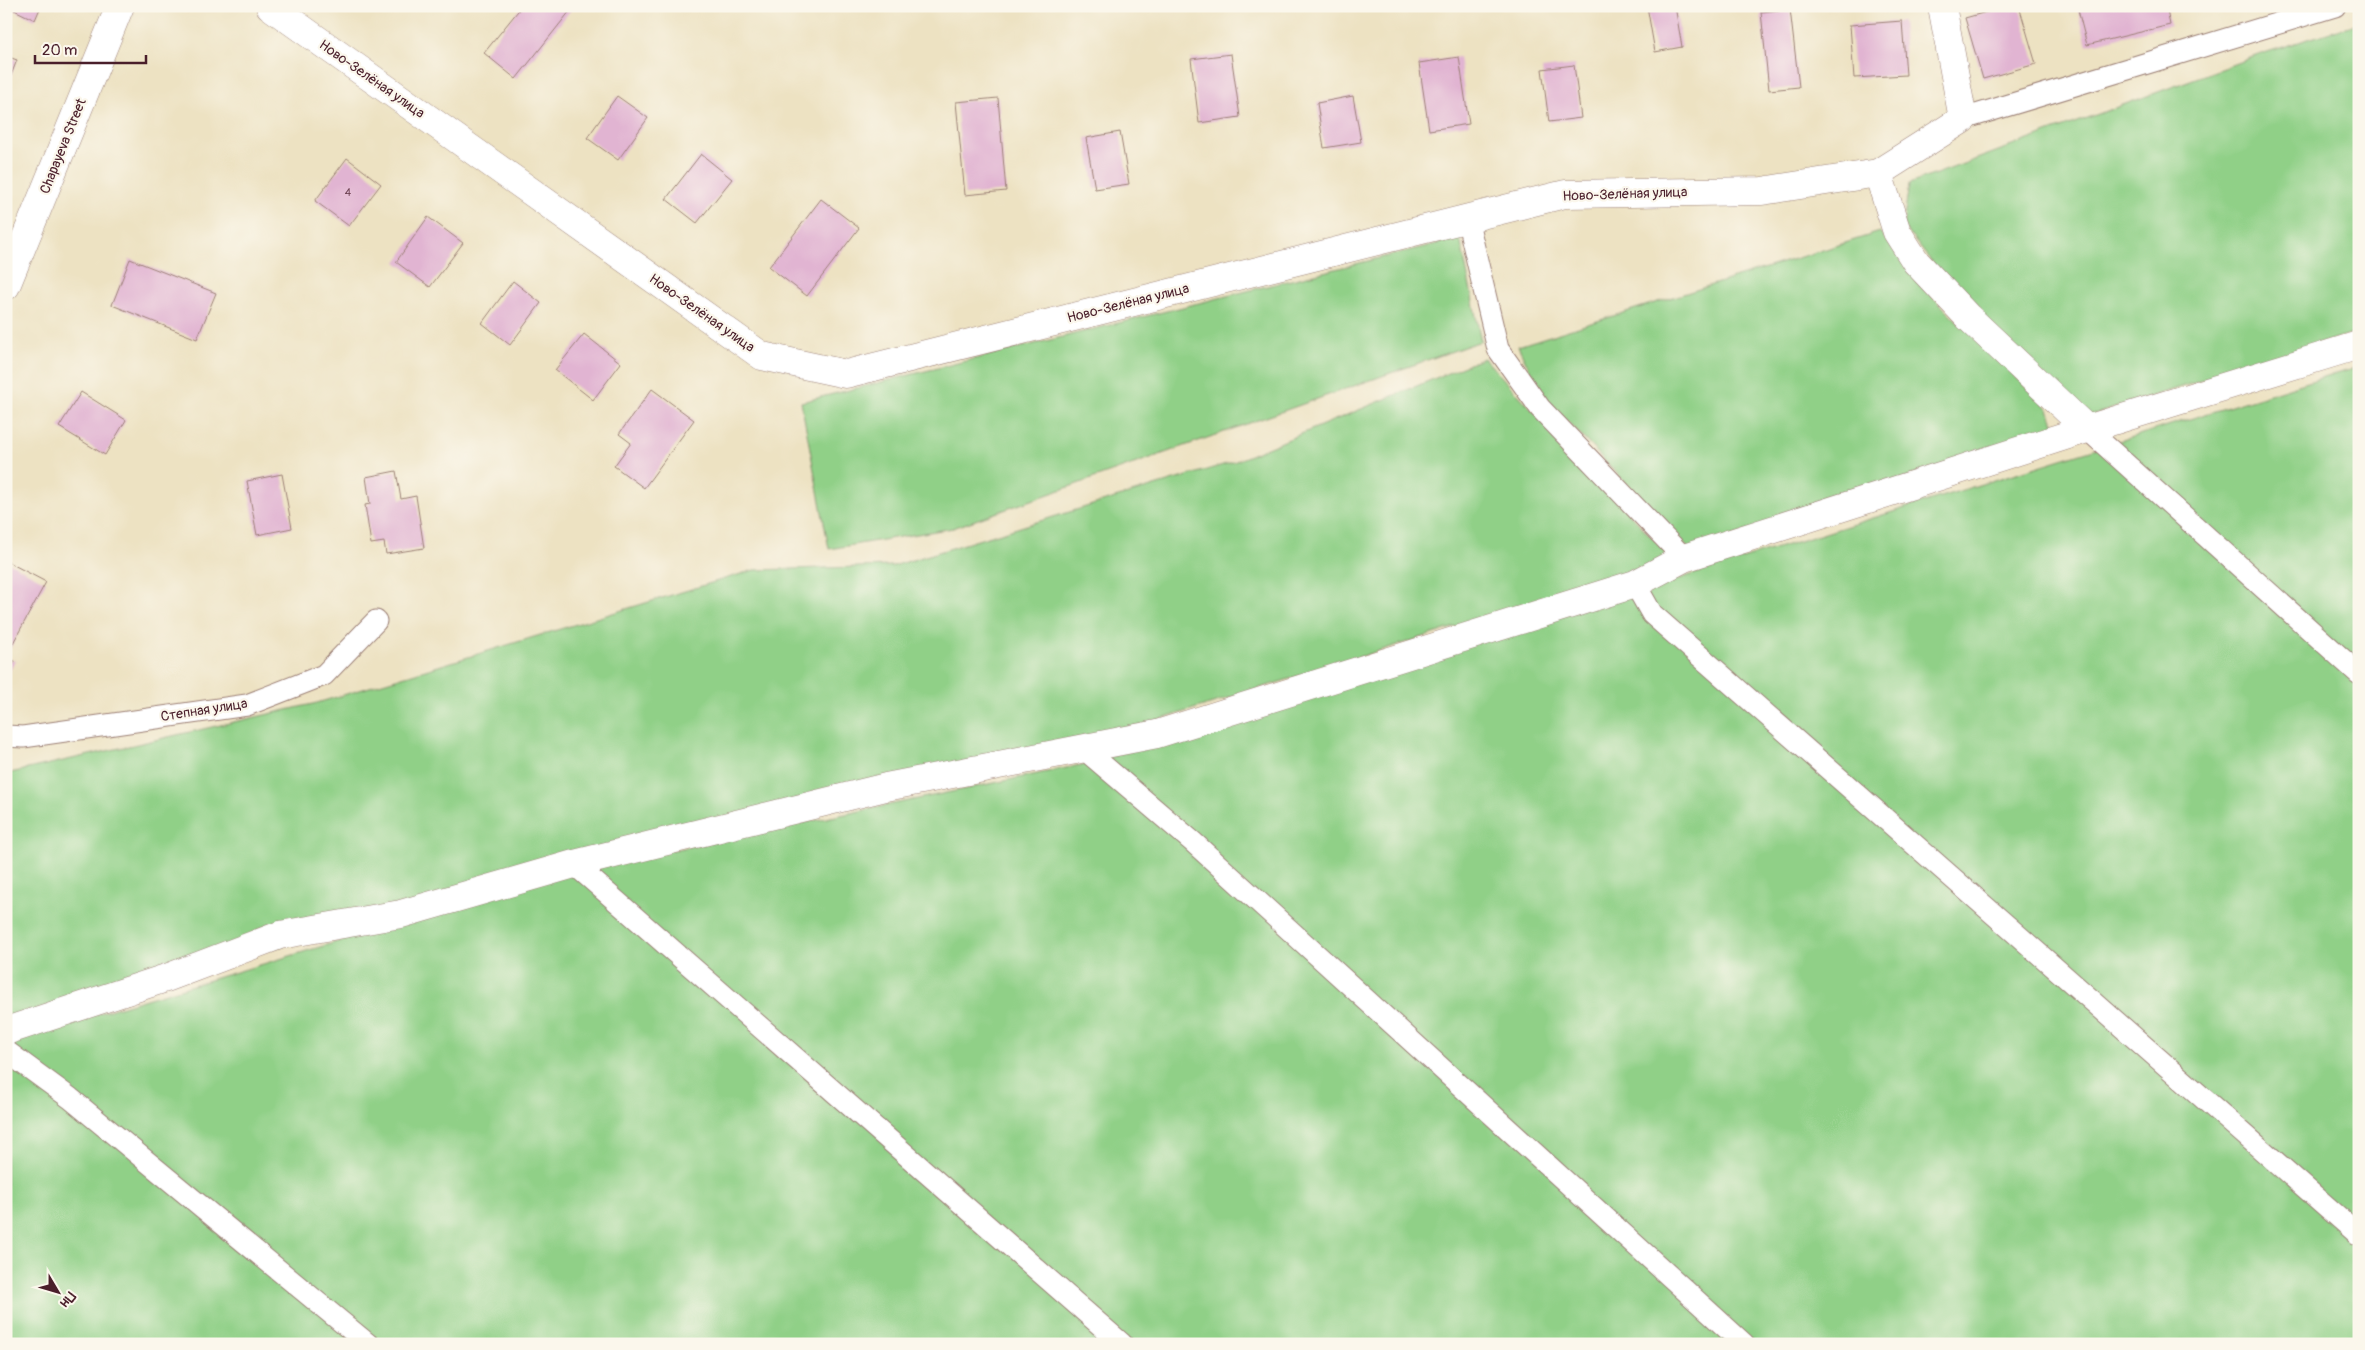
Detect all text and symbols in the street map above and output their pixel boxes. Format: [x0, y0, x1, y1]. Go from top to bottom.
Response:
scale bar [35, 32, 146, 64]
street label: Ново-Зелёная улица [316, 36, 428, 122]
text: 20 m [42, 41, 77, 60]
street label: Chapayeva Street [36, 95, 90, 196]
street label: Ново-Зелёная улица [1562, 183, 1688, 205]
house number: 4 [345, 186, 352, 199]
street label: Ново-Зелёная улица [646, 270, 758, 356]
street label: Ново-Зелёная улица [1065, 280, 1191, 326]
street label: Степная улица [159, 695, 249, 725]
north arrow [32, 1268, 82, 1318]
text: Пн [56, 1288, 79, 1311]

